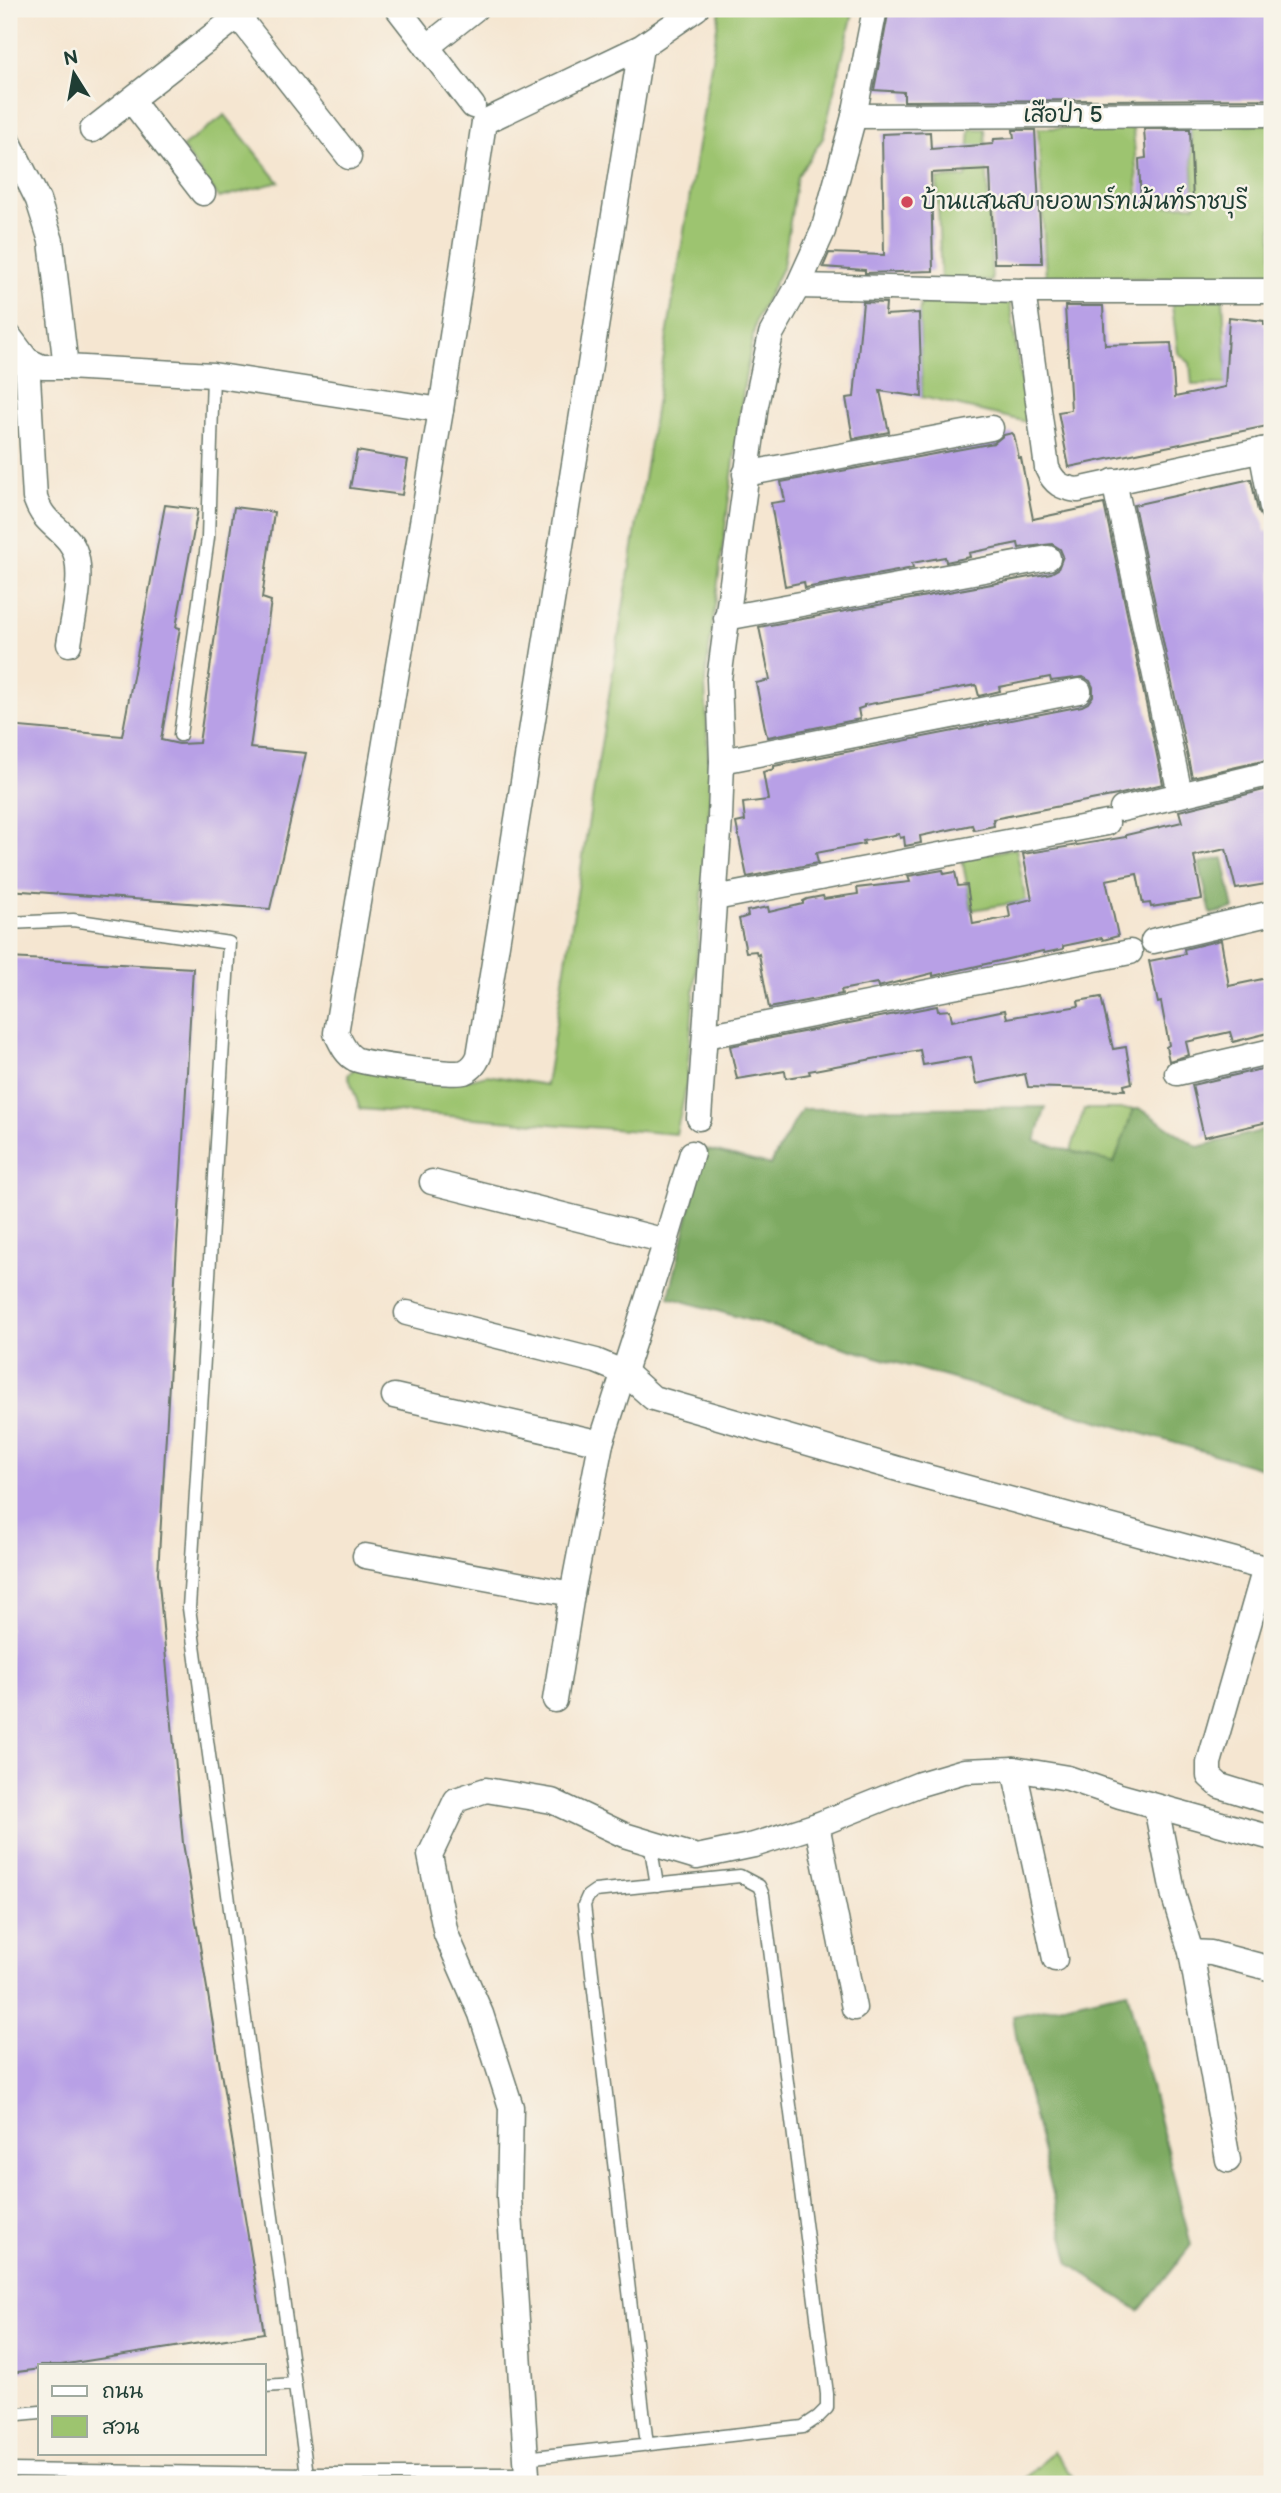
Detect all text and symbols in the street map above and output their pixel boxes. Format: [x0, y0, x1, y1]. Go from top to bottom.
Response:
north arrow [38, 38, 108, 108]
text: N [62, 46, 80, 71]
street label: เสือป่า 5 [1023, 99, 1103, 129]
place label: บ้านแสนสบายอพาร์ทเม้นท์ราชบุรี [921, 185, 1248, 219]
marker: บ้านแสนสบายอพาร์ทเม้นท์ราชบุรี [899, 194, 915, 210]
legend [38, 2364, 266, 2454]
text: ถนน [102, 2379, 143, 2404]
text: สวน [102, 2415, 139, 2440]

